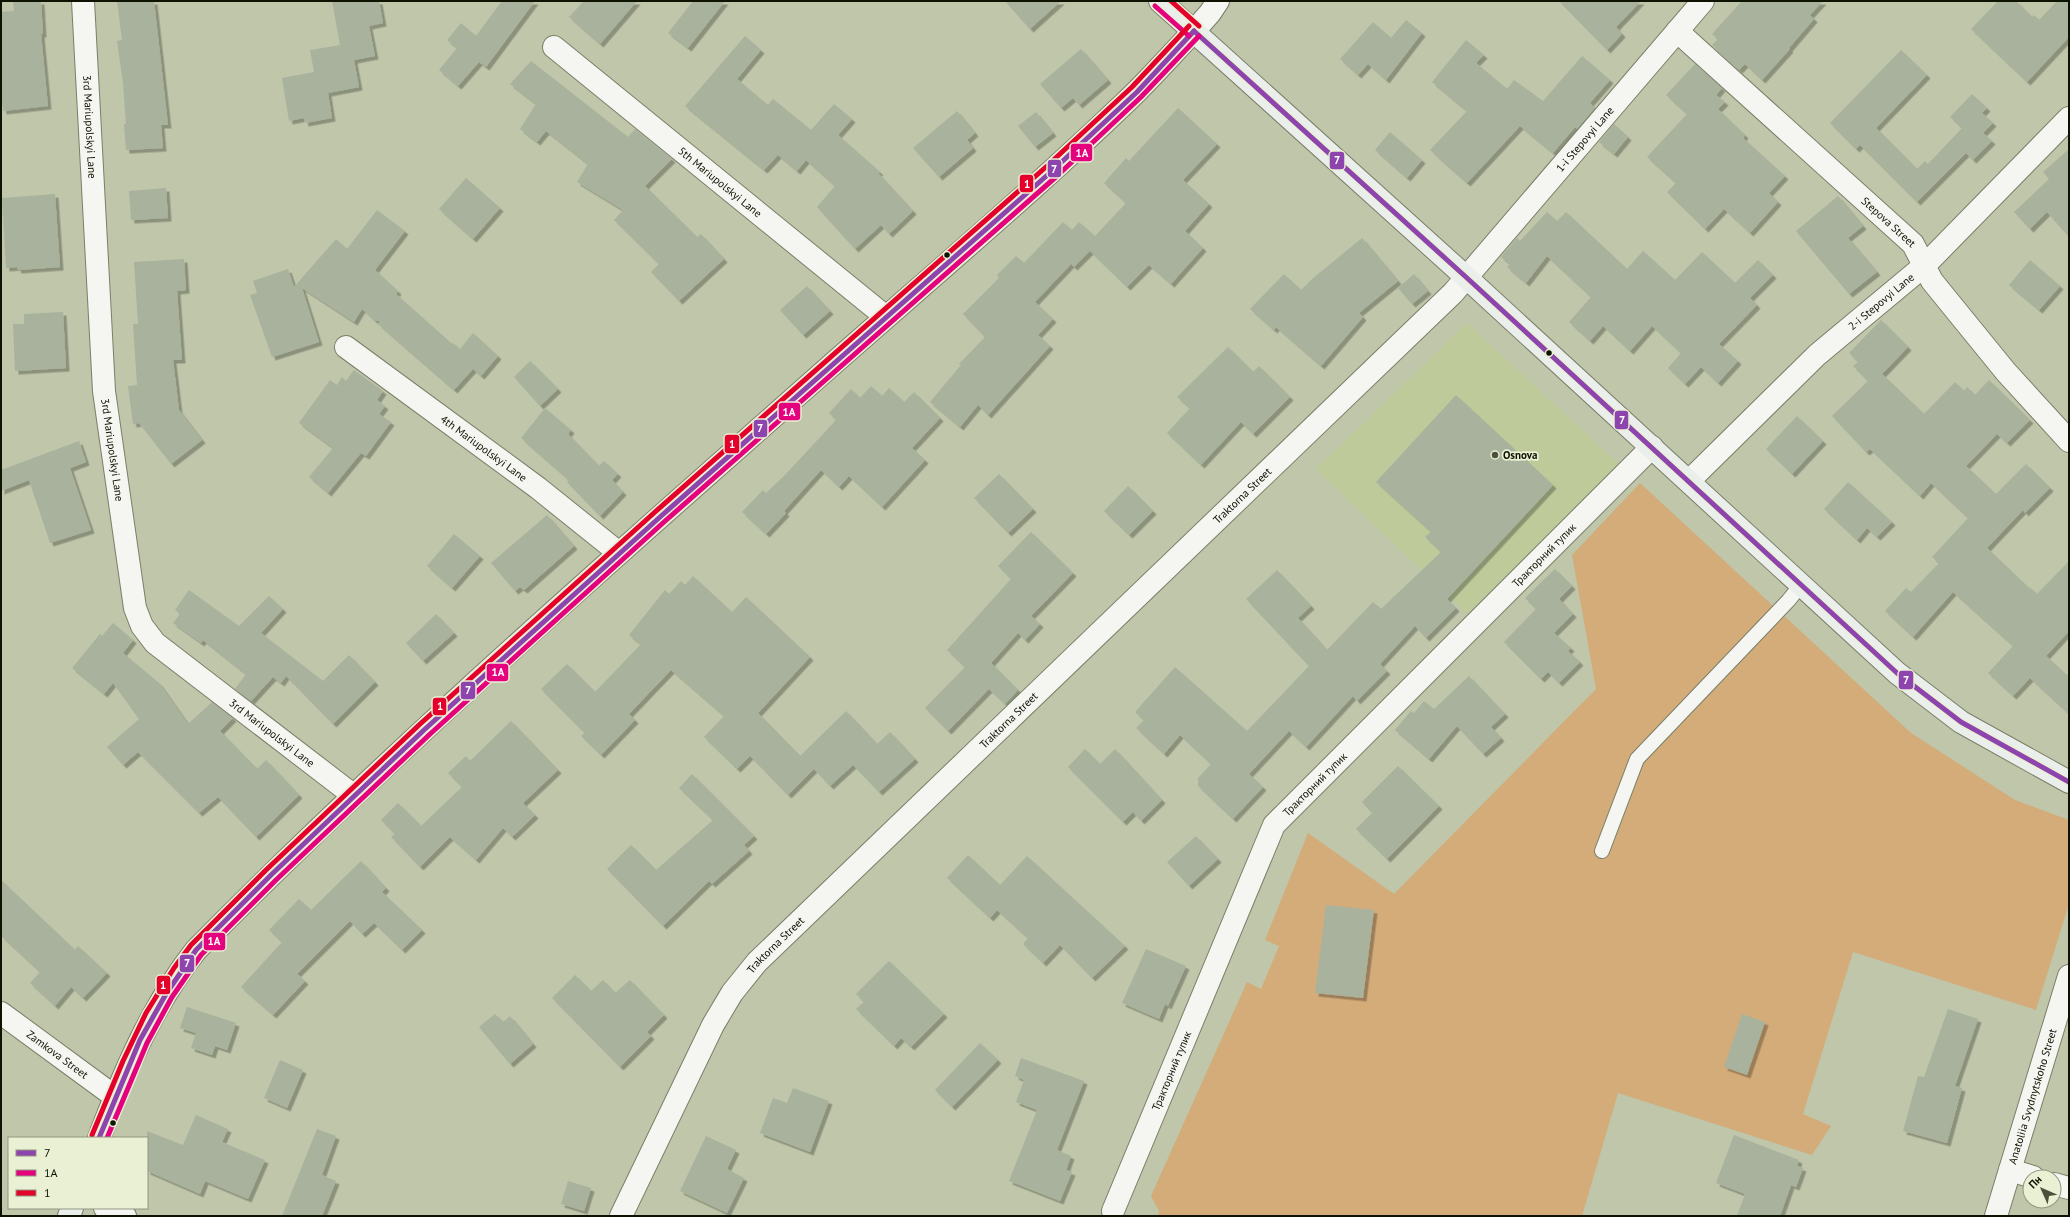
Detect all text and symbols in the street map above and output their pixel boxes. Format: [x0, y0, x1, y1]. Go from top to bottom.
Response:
street label: 3rd Mariupolskyi Lane [80, 75, 100, 179]
street label: 1-i Stepovyi Lane [1553, 103, 1617, 175]
line badge: 1А [1070, 143, 1093, 162]
street label: 5th Mariupolskyi Lane [675, 144, 765, 221]
text: 1А [1076, 146, 1089, 160]
line badge: 7 [1329, 151, 1345, 170]
text: 7 [1334, 153, 1340, 167]
line badge: 7 [1047, 159, 1062, 178]
text: 7 [1051, 162, 1057, 176]
line badge: 1 [1019, 174, 1034, 193]
text: 1 [1024, 177, 1030, 191]
street label: Stepova Street [1858, 194, 1919, 250]
unlabelled marker [942, 250, 952, 260]
street label: 2-i Stepovyi Lane [1845, 270, 1917, 333]
unlabelled marker [1544, 348, 1554, 358]
street label: 3rd Mariupolskyi Lane [98, 397, 127, 503]
line badge: 1А [778, 402, 801, 421]
text: 1А [783, 405, 796, 419]
line badge: 7 [1614, 410, 1629, 430]
street label: 4th Mariupolskyi Lane [438, 412, 530, 485]
text: 7 [1619, 413, 1625, 427]
line badge: 7 [753, 419, 768, 438]
text: 7 [757, 421, 763, 435]
line badge: 1 [724, 434, 740, 454]
text: 1 [729, 437, 735, 451]
place label: Osnova [1503, 448, 1538, 462]
marker: Osnova [1490, 450, 1500, 460]
street label: Traktorna Street [1210, 464, 1274, 527]
street label: Тракторний тупик [1509, 520, 1579, 590]
line badge: 1А [486, 663, 509, 682]
text: 1А [492, 665, 505, 679]
line badge: 7 [1898, 670, 1914, 690]
text: 7 [1903, 673, 1909, 687]
line badge: 7 [460, 681, 476, 700]
text: 7 [465, 683, 471, 697]
street label: Traktorna Street [977, 689, 1041, 751]
street label: 3rd Mariupolskyi Lane [227, 696, 318, 770]
line badge: 1 [432, 697, 447, 716]
text: 1 [437, 699, 443, 713]
street label: Тракторний тупик [1280, 749, 1350, 819]
street label: Traktorna Street [744, 913, 807, 976]
line badge: 1А [203, 932, 226, 951]
text: 1А [208, 934, 221, 948]
line badge: 7 [179, 954, 195, 973]
text: 7 [184, 956, 190, 970]
line badge: 1 [156, 975, 171, 995]
text: 1 [160, 978, 166, 992]
street label: Zamkova Street [24, 1027, 91, 1082]
street label: Anatoliia Svydnytskoho Street [2005, 1027, 2060, 1166]
street label: Тракторний тупик [1149, 1028, 1195, 1113]
unlabelled marker [108, 1118, 118, 1128]
legend [8, 1137, 148, 1209]
text: 7 [44, 1145, 51, 1160]
text: 1А [44, 1165, 58, 1180]
north arrow [2022, 1169, 2062, 1209]
text: Пн [2025, 1172, 2045, 1191]
text: 1 [44, 1185, 51, 1200]

